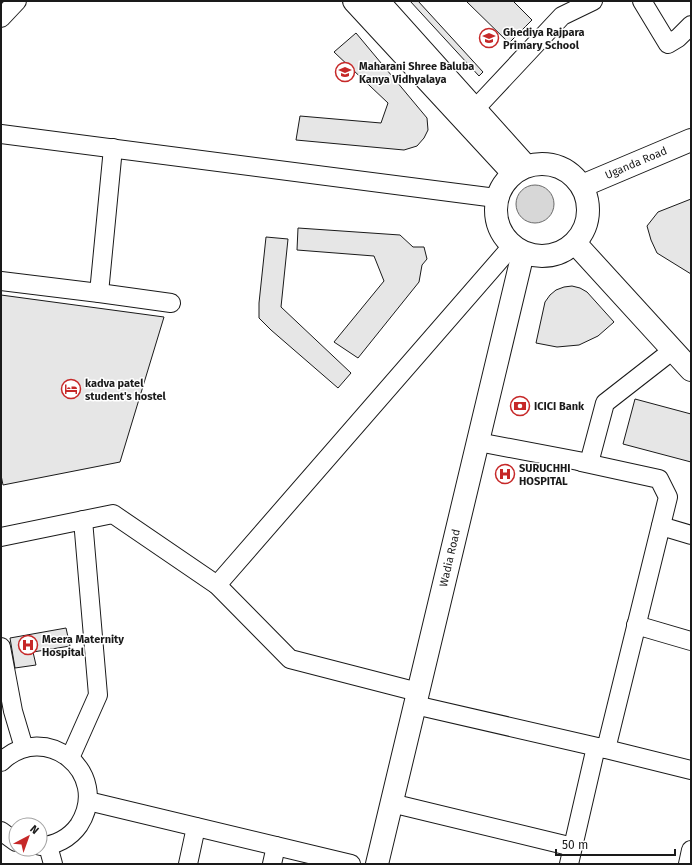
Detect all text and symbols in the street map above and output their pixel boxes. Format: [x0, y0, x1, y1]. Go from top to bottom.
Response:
place label: Ghediya Rajpara Primary School [503, 26, 585, 52]
school or university icon: Ghediya Rajpara Primary School [478, 27, 500, 49]
place label: Maharani Shree Baluba Kanya Vidhyalaya [359, 60, 474, 86]
school or university icon: Maharani Shree Baluba Kanya Vidhyalaya [334, 61, 356, 83]
street label: Uganda Road [603, 144, 669, 182]
place label: kadva patel student's hostel [85, 377, 167, 403]
hotel icon: kadva patel student's hostel [60, 378, 82, 400]
bank icon: ICICI Bank [509, 395, 531, 417]
place label: ICICI Bank [534, 400, 585, 413]
place label: SURUCHHI HOSPITAL [519, 462, 571, 488]
hospital icon: SURUCHHI HOSPITAL [494, 463, 516, 485]
street label: Wadia Road [437, 528, 463, 588]
place label: Meera Maternity Hospital [42, 633, 124, 659]
hospital icon: Meera Maternity Hospital [17, 634, 39, 656]
north arrow [8, 817, 48, 857]
text: N [27, 823, 41, 837]
scale bar [556, 831, 675, 857]
text: 50 m [562, 838, 588, 852]

